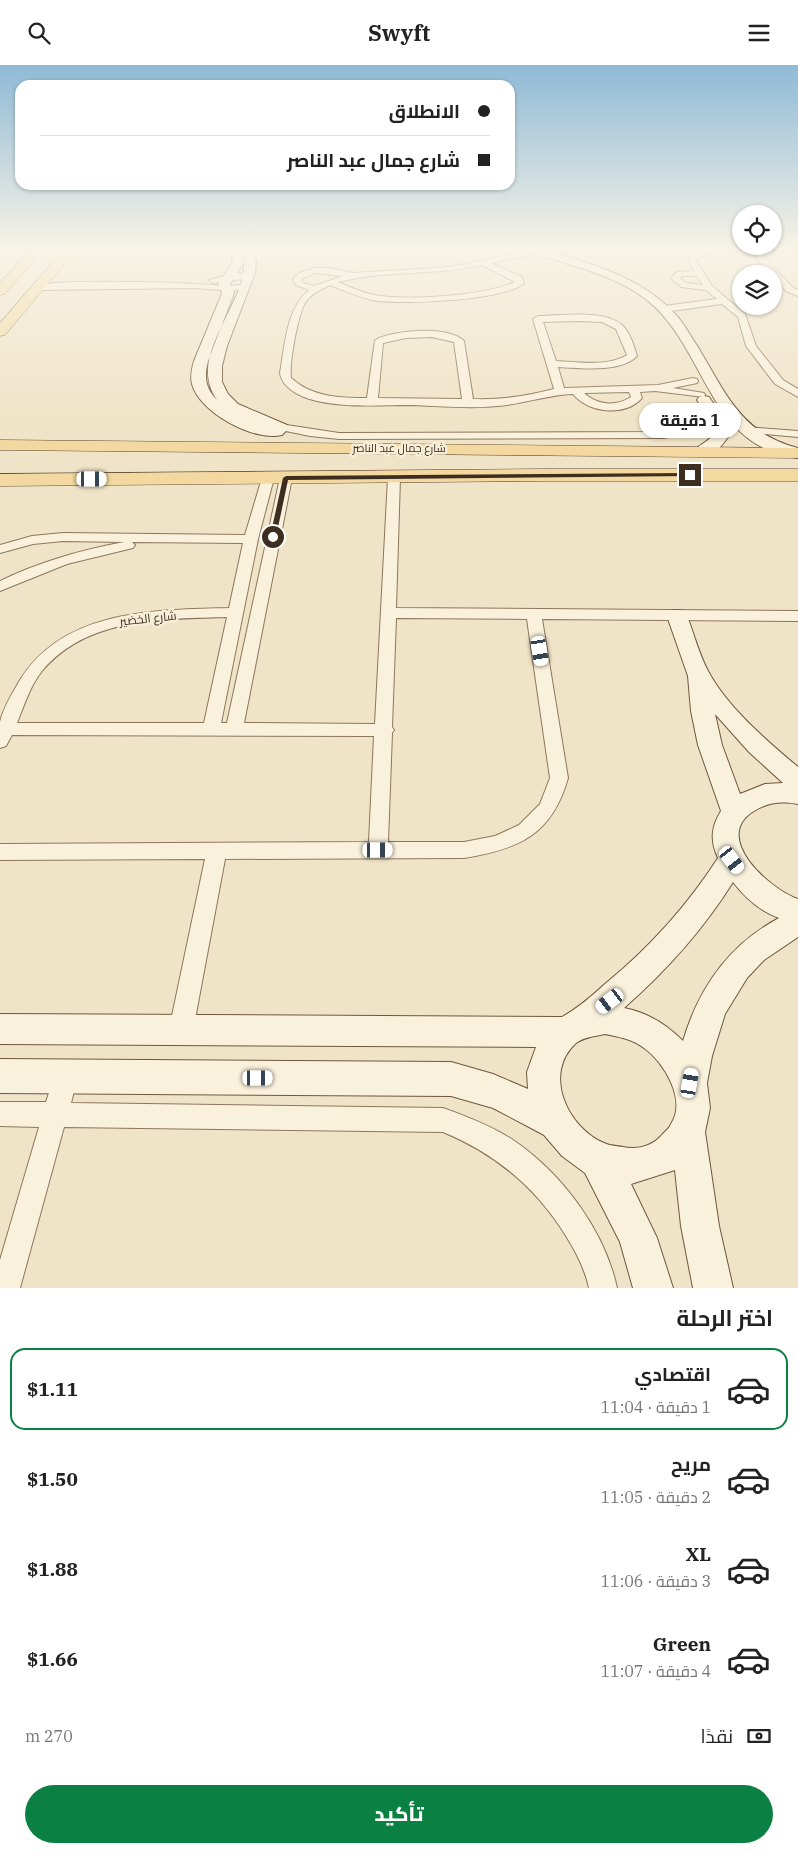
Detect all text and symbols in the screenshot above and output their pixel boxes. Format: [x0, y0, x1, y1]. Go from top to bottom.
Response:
text: Swyft [368, 18, 430, 47]
icon: search [25, 19, 53, 47]
icon: menu [745, 19, 773, 47]
text: الانطلاق [389, 99, 460, 123]
text: شارع جمال عبد الناصر [287, 148, 460, 172]
map controls [732, 205, 782, 315]
button: locate [732, 205, 782, 255]
button: layers [732, 265, 782, 315]
callout: 1 دقيقة [639, 403, 741, 437]
text: 1 دقيقة [660, 410, 720, 430]
street label: شارع جمال عبد الناصر [351, 441, 446, 456]
route end [679, 464, 701, 486]
car [77, 472, 107, 487]
route start [262, 526, 284, 548]
street label: شارع الخضير [118, 608, 177, 630]
car [530, 635, 549, 667]
car [363, 843, 393, 858]
car [716, 844, 747, 876]
car [593, 986, 626, 1016]
car [680, 1067, 699, 1099]
car [243, 1071, 273, 1086]
text: اختر الرحلة [676, 1303, 773, 1332]
text: اقتصادي [635, 1362, 711, 1386]
icon: car [726, 1367, 771, 1412]
text: $1.11 [27, 1377, 78, 1401]
text: 1 دقيقة · 11:04 [600, 1397, 711, 1417]
text: مريح [671, 1452, 711, 1476]
icon: car [726, 1457, 771, 1502]
text: $1.50 [27, 1467, 78, 1491]
text: 2 دقيقة · 11:05 [600, 1487, 711, 1507]
text: XL [685, 1542, 711, 1566]
icon: car [726, 1547, 771, 1592]
text: $1.88 [27, 1557, 78, 1581]
text: 3 دقيقة · 11:06 [600, 1571, 711, 1591]
text: Green [653, 1632, 711, 1656]
icon: car [726, 1637, 771, 1682]
text: $1.66 [27, 1647, 78, 1671]
text: 4 دقيقة · 11:07 [600, 1661, 711, 1681]
icon: cash [745, 1722, 773, 1750]
text: نقدًا [701, 1724, 733, 1748]
text: 270 m [25, 1726, 73, 1746]
button: تأكيد [25, 1785, 773, 1843]

